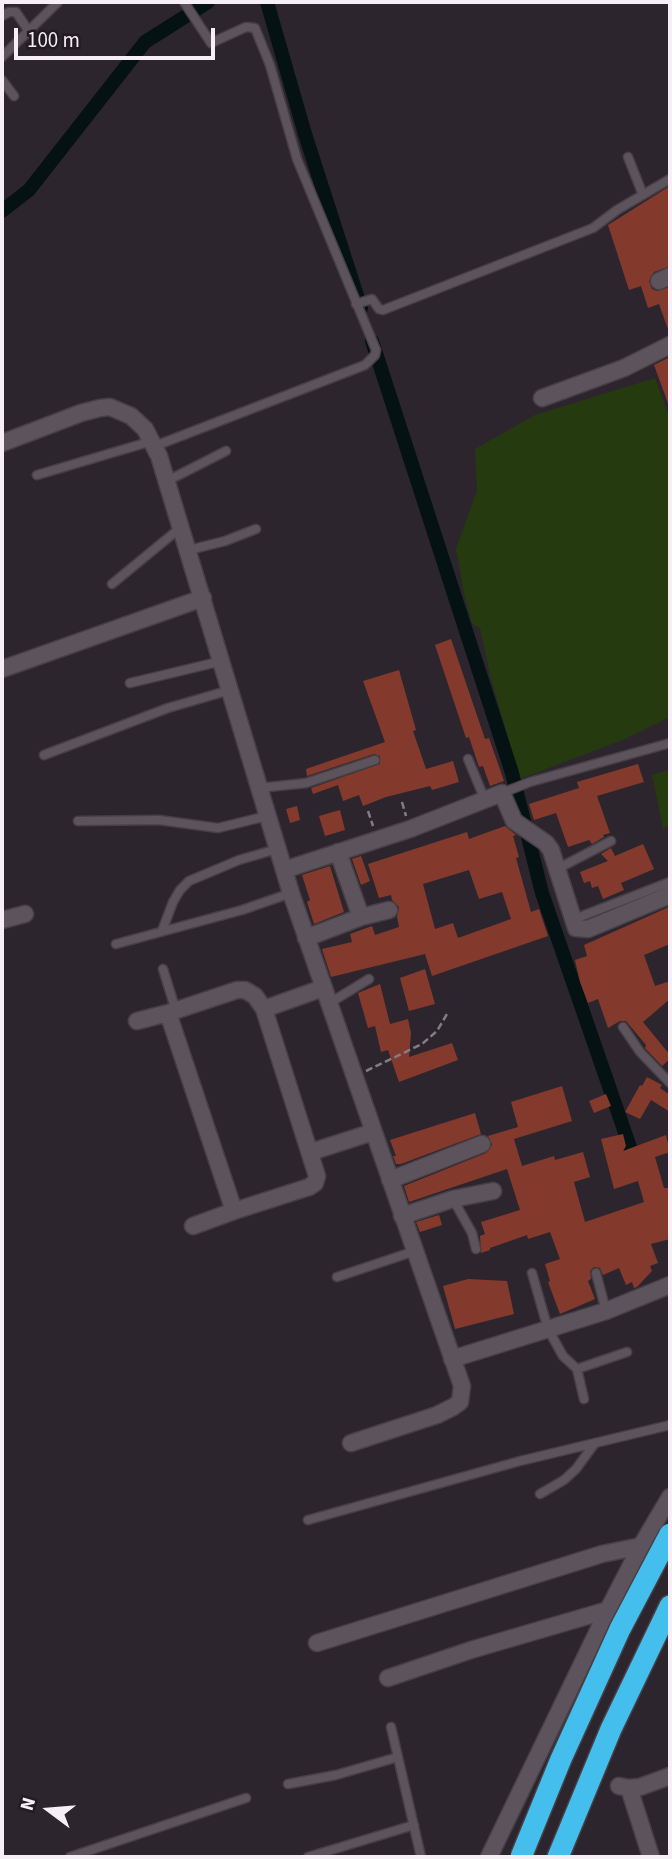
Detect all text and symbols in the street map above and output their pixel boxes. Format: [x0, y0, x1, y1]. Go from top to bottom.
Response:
scale bar [18, 14, 219, 58]
text: 100 m [27, 25, 80, 55]
north arrow [14, 1775, 84, 1845]
text: N [14, 1794, 43, 1814]

